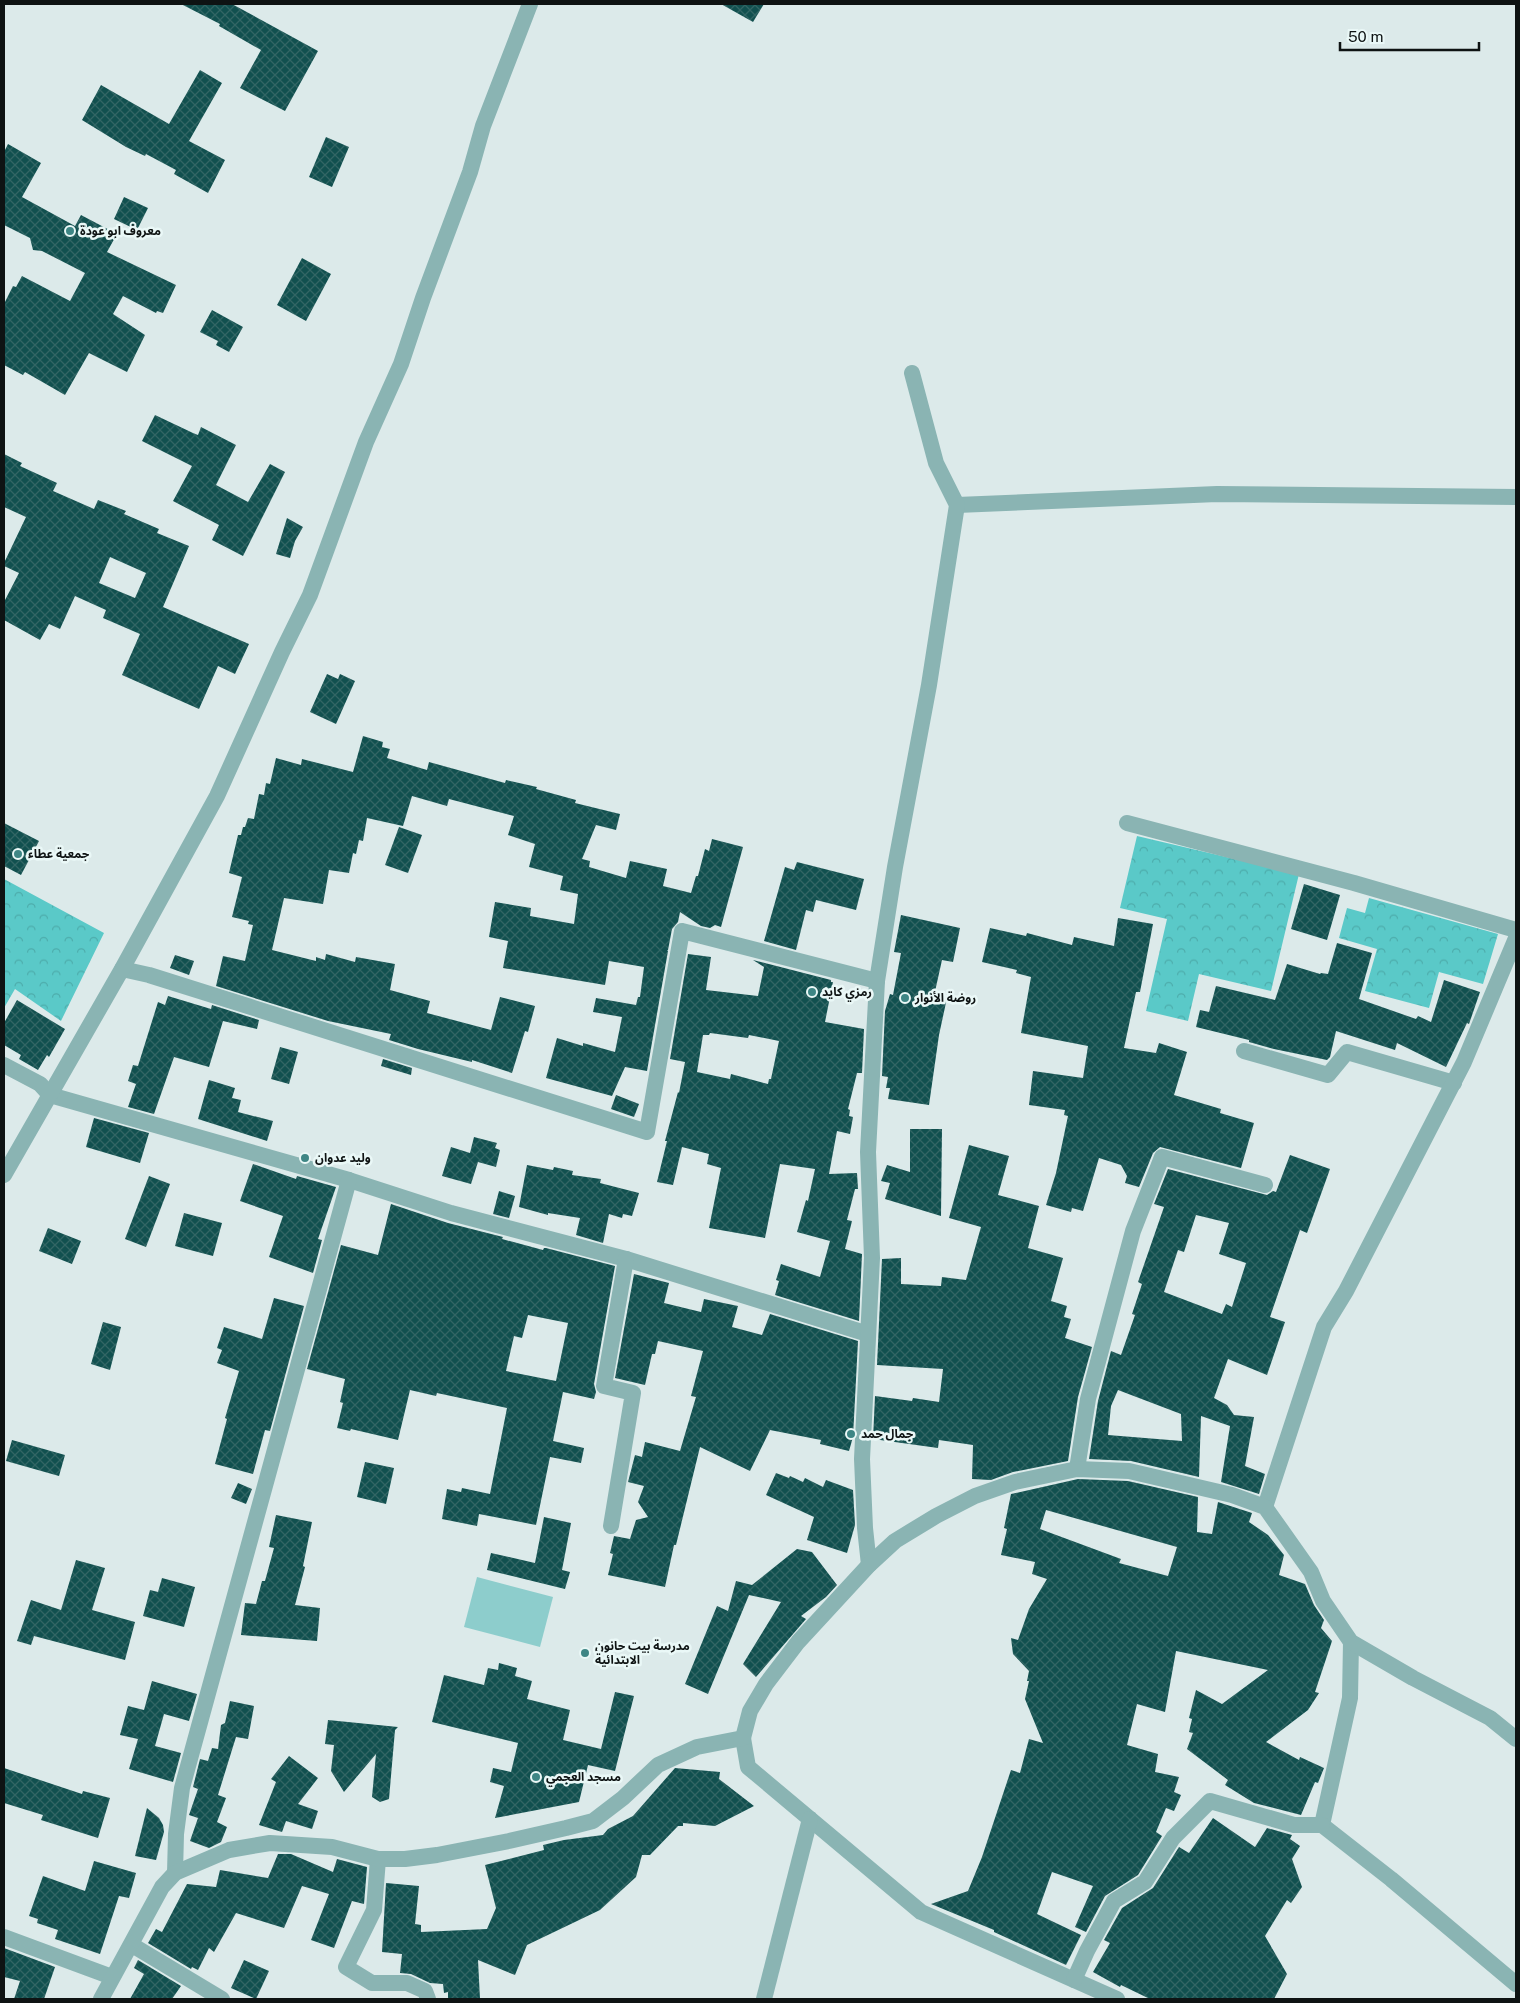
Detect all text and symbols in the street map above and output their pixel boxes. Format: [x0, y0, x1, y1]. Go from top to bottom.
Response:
scale bar [1340, 20, 1479, 52]
text: 50 m [1348, 28, 1383, 45]
place label: معروف ابو عودة [80, 224, 161, 238]
marker: معروف ابو عودة [64, 225, 76, 237]
place label: جمعية عطاء [28, 847, 90, 861]
marker: جمعية عطاء [12, 848, 24, 860]
place label: رمزي كايد [822, 985, 872, 1002]
marker: رمزي كايد [806, 986, 818, 998]
place label: روضة الأنوار [914, 991, 976, 1005]
marker: روضة الأنوار [899, 992, 911, 1004]
place label: وليد عدوان [315, 1151, 371, 1165]
marker: وليد عدوان [299, 1152, 311, 1164]
place label: جمال حمد [861, 1427, 914, 1441]
marker: جمال حمد [845, 1428, 857, 1440]
place label: مدرسة بيت حانون الابتدائية [595, 1639, 690, 1667]
marker: مدرسة بيت حانون الابتدائية [579, 1647, 591, 1659]
place label: مسجد العجمي [546, 1770, 621, 1787]
marker: مسجد العجمي [530, 1771, 542, 1783]

